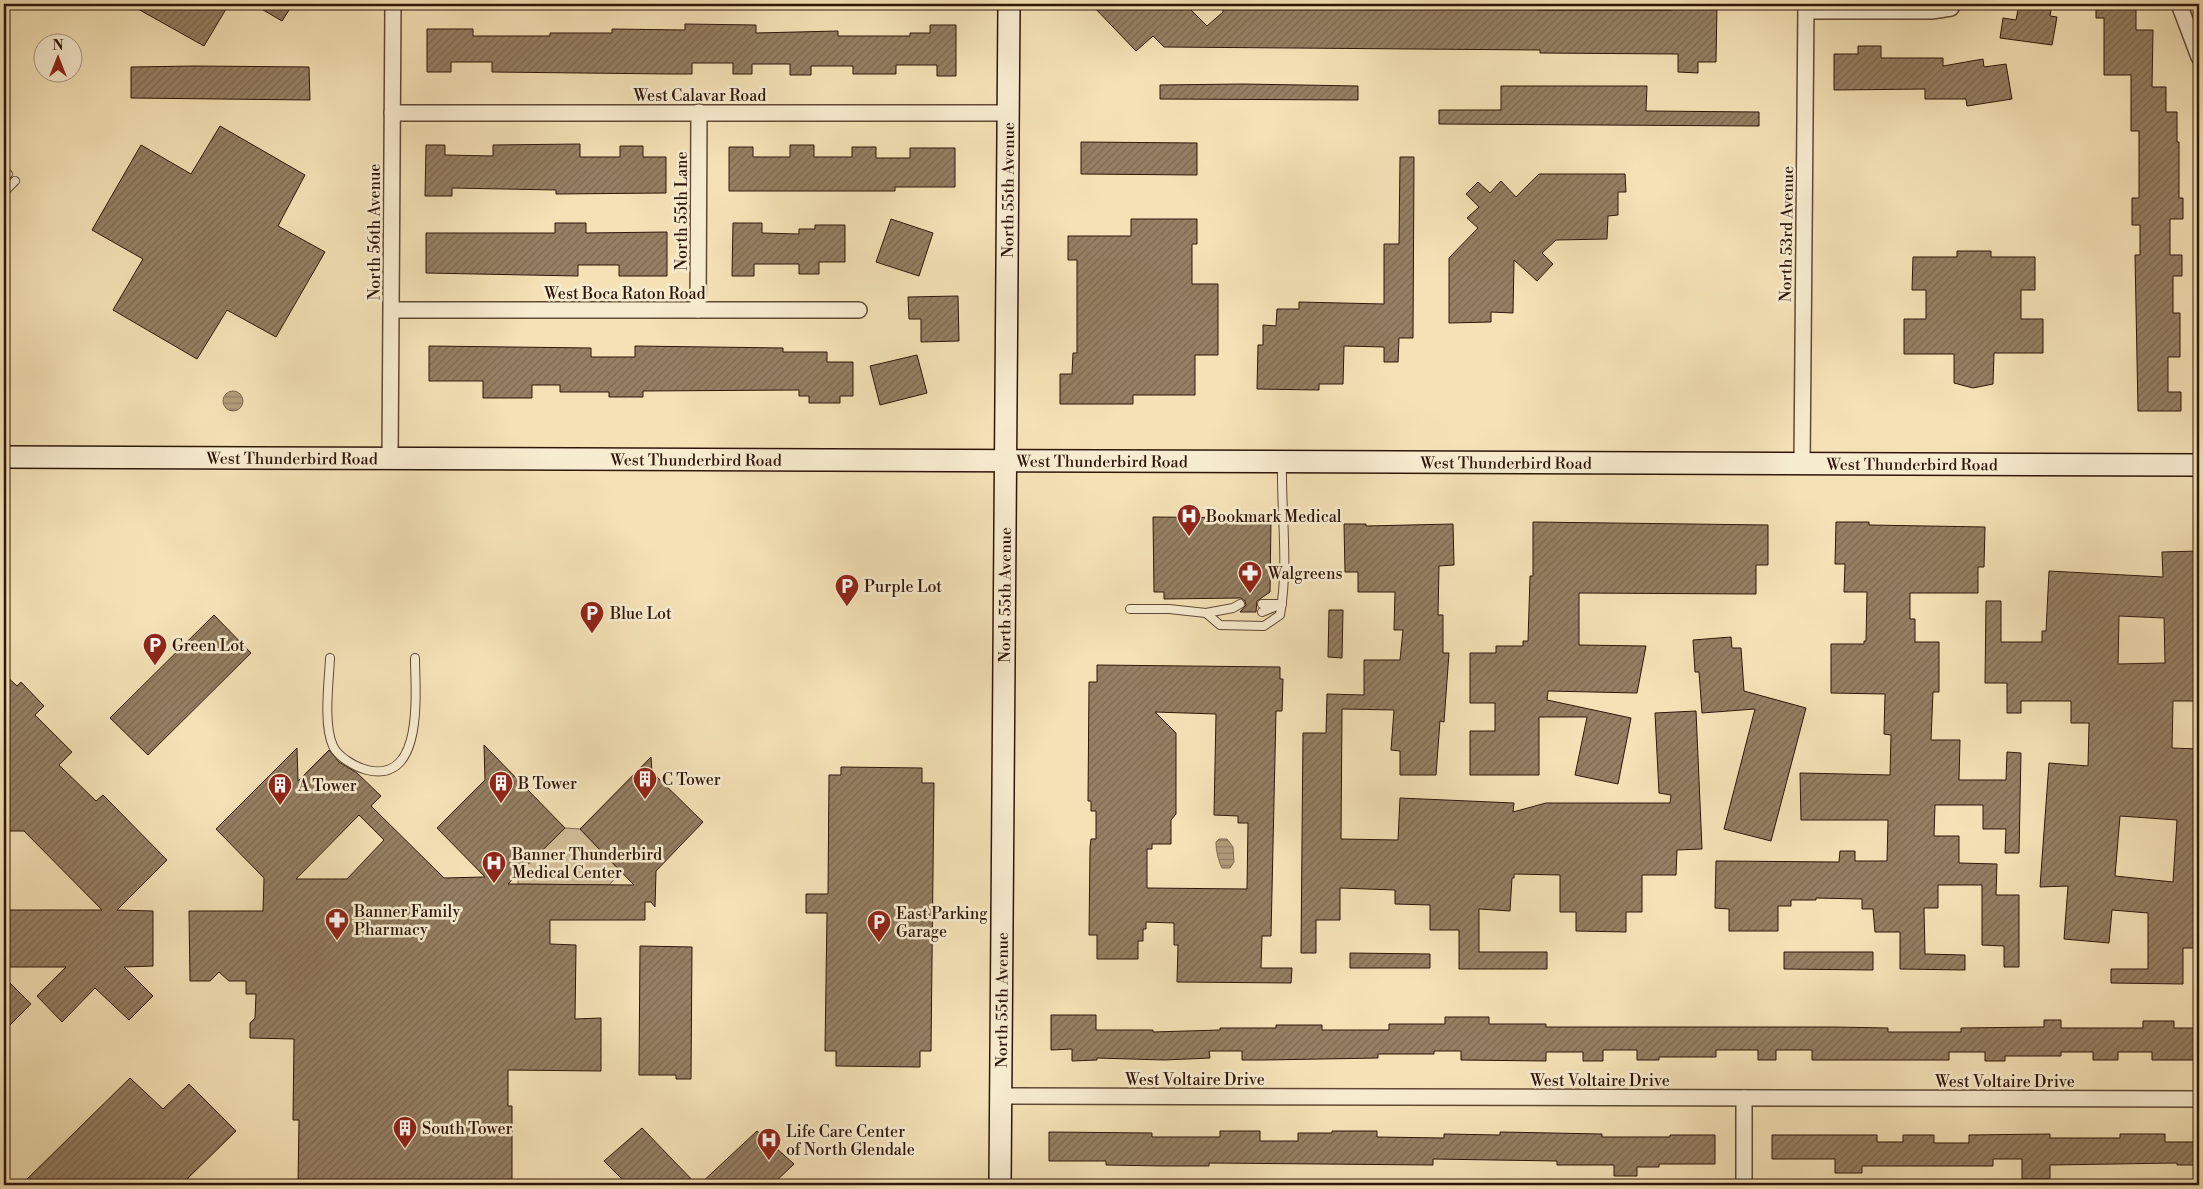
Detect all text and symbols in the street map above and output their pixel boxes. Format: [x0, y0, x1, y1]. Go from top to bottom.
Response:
north arrow [32, 32, 82, 82]
text: N [52, 37, 64, 55]
street label: West Calavar Road [633, 86, 766, 106]
street label: North 55th Avenue [998, 122, 1019, 258]
street label: North 55th Lane [672, 151, 692, 271]
street label: North 56th Avenue [365, 164, 385, 300]
street label: North 53rd Avenue [1776, 166, 1798, 302]
street label: West Boca Raton Road [543, 284, 706, 304]
street label: West Thunderbird Road [205, 449, 378, 469]
street label: West Thunderbird Road [609, 450, 782, 471]
street label: West Thunderbird Road [1015, 452, 1188, 472]
street label: West Thunderbird Road [1419, 453, 1592, 474]
street label: West Thunderbird Road [1825, 455, 1998, 475]
hospital icon: Bookmark Medical [1176, 503, 1202, 537]
place label: Bookmark Medical [1205, 507, 1342, 527]
street label: North 55th Avenue [995, 527, 1016, 663]
pharmacy icon: Walgreens [1237, 560, 1263, 594]
place label: Walgreens [1267, 564, 1342, 584]
parking icon: Purple Lot [834, 573, 860, 607]
place label: Purple Lot [864, 577, 942, 597]
parking icon: Blue Lot [579, 600, 605, 634]
place label: Blue Lot [609, 604, 672, 624]
parking icon: Green Lot [142, 632, 168, 666]
place label: Green Lot [172, 636, 245, 656]
building icon: C Tower [632, 766, 658, 800]
building icon: B Tower [488, 770, 514, 804]
place label: C Tower [662, 770, 721, 790]
building icon: A Tower [267, 772, 293, 806]
place label: B Tower [517, 774, 577, 794]
place label: A Tower [297, 776, 357, 796]
place label: Banner Thunderbird Medical Center [511, 845, 662, 883]
hospital icon: Banner Thunderbird Medical Center [481, 850, 507, 884]
place label: Banner Family Pharmacy [353, 902, 460, 940]
place label: East Parking Garage [896, 904, 988, 942]
pharmacy icon: Banner Family Pharmacy [324, 907, 350, 941]
parking icon: East Parking Garage [866, 909, 892, 943]
street label: North 55th Avenue [992, 932, 1013, 1068]
street label: West Voltaire Drive [1124, 1070, 1265, 1090]
street label: West Voltaire Drive [1529, 1071, 1670, 1091]
street label: West Voltaire Drive [1934, 1072, 2075, 1092]
building icon: South Tower [392, 1115, 418, 1149]
place label: South Tower [422, 1119, 513, 1139]
place label: Life Care Center of North Glendale [786, 1122, 915, 1160]
hospital icon: Life Care Center of North Glendale [756, 1127, 782, 1161]

